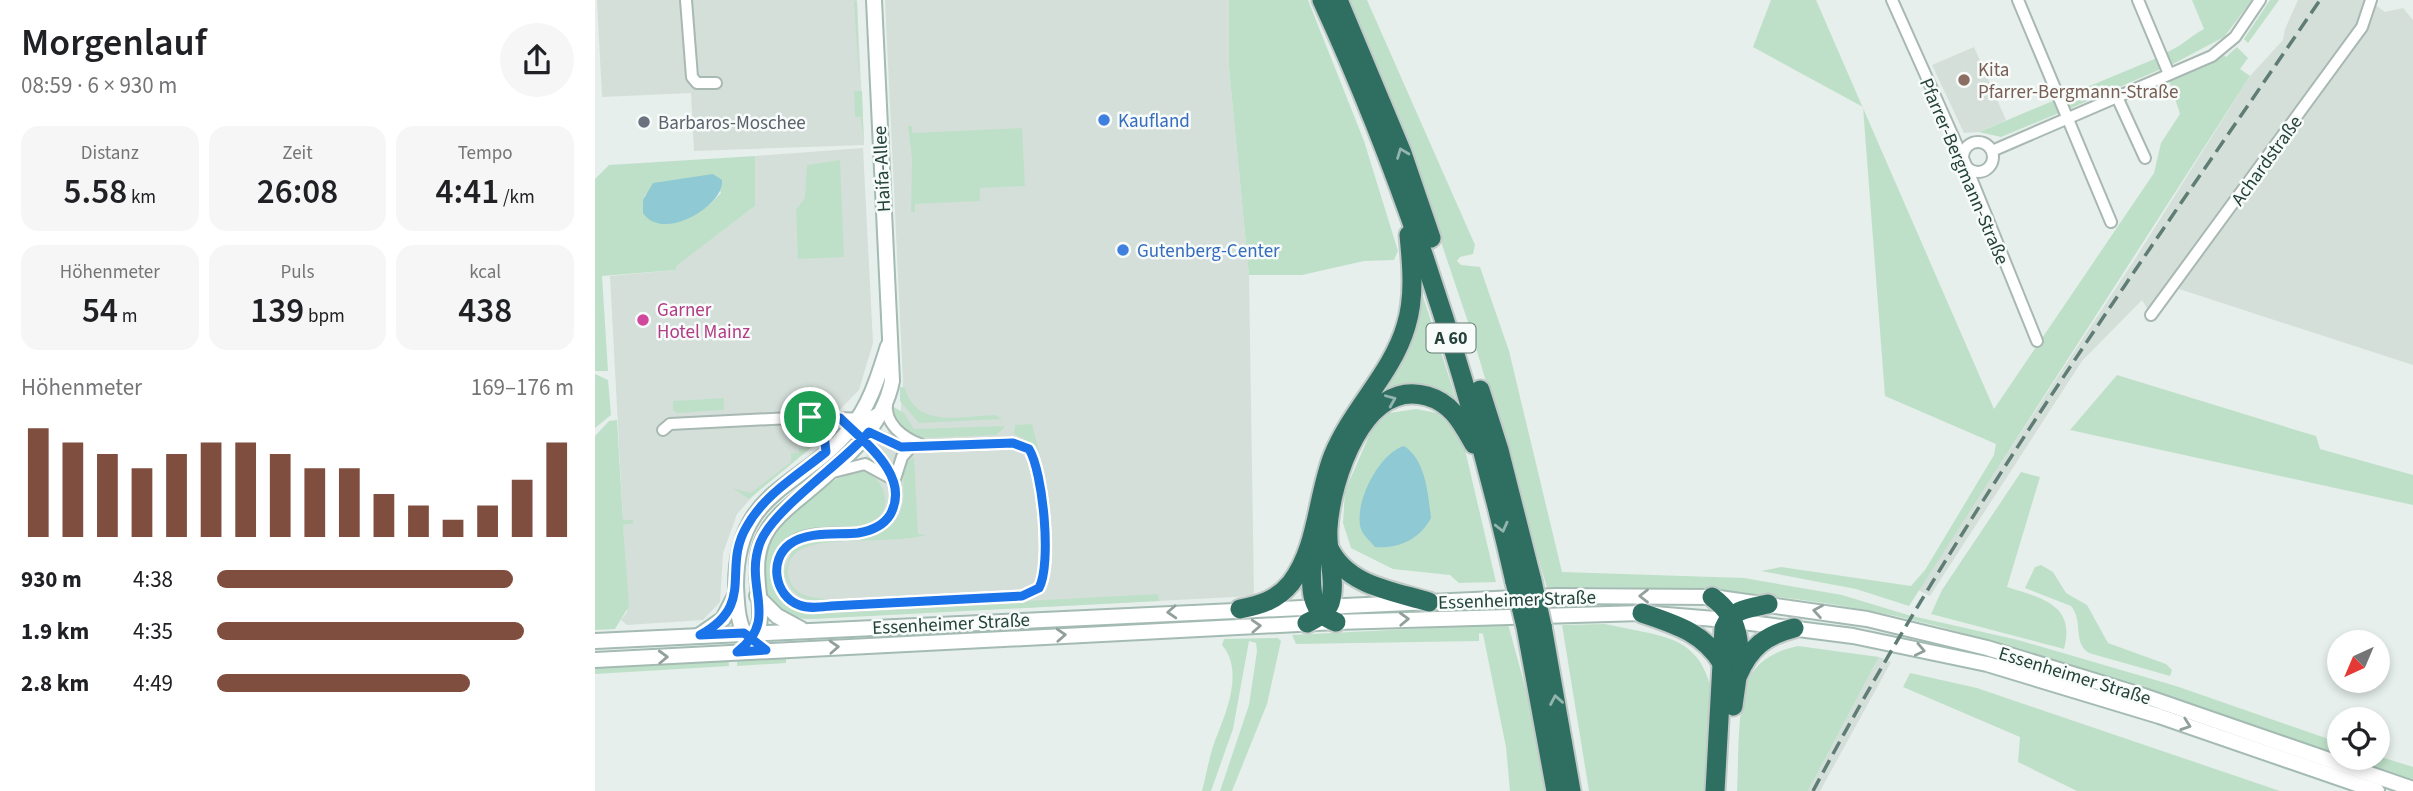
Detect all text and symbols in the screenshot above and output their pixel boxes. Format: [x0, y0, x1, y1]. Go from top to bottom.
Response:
text: Morgenlauf [21, 16, 207, 70]
button: share [500, 23, 574, 97]
place label: Kita Pfarrer-Bergmann-Straße [1978, 57, 2178, 106]
text: 08:59 · 6 × 930 m [21, 69, 177, 102]
marker: Kita Pfarrer-Bergmann-Straße [1956, 72, 1972, 88]
street label: Pfarrer-Bergmann-Straße [1912, 74, 2015, 269]
place label: Kaufland [1118, 108, 1190, 135]
place label: Barbaros-Moschee [658, 110, 806, 137]
street label: Achardstraße [2225, 110, 2309, 212]
marker: Kaufland [1096, 112, 1112, 128]
marker: Barbaros-Moschee [636, 114, 652, 130]
street label: Haifa-Allee [867, 125, 898, 213]
text: Distanz [81, 140, 139, 167]
text: Zeit [282, 140, 313, 167]
text: Tempo [458, 140, 513, 167]
one-way arrow [1396, 148, 1410, 160]
text: 5.58 [64, 167, 127, 217]
text: 26:08 [257, 167, 338, 217]
text: 4:41 [436, 167, 499, 217]
text: km [127, 184, 156, 211]
text: /km [499, 184, 535, 211]
place label: Gutenberg-Center [1137, 238, 1280, 265]
marker: Gutenberg-Center [1115, 242, 1131, 258]
text: Höhenmeter [60, 259, 160, 286]
text: Puls [281, 259, 314, 286]
text: kcal [469, 259, 501, 286]
text: 54 [82, 286, 118, 336]
text: 139 [250, 286, 304, 336]
text: 438 [458, 286, 512, 336]
place label: Garner Hotel Mainz [657, 297, 750, 346]
text: m [118, 303, 138, 330]
text: bpm [304, 303, 345, 330]
marker: Garner Hotel Mainz [635, 312, 651, 328]
road number: A 60 [1427, 324, 1475, 352]
text: Höhenmeter [21, 371, 142, 404]
text: 169–176 m [471, 371, 574, 404]
pin [780, 387, 840, 447]
one-way arrow [1384, 394, 1396, 408]
icon: arrive [791, 398, 829, 436]
one-way arrow [1494, 521, 1508, 533]
text: 930 m [21, 563, 82, 596]
text: 4:38 [133, 563, 173, 596]
street label: Essenheimer Straße [1438, 584, 1596, 617]
one-way arrow [1638, 588, 1649, 604]
one-way arrow [1812, 604, 1824, 619]
one-way arrow [1166, 605, 1177, 620]
street label: Essenheimer Straße [871, 607, 1031, 642]
one-way arrow [1399, 612, 1410, 627]
text: 1.9 km [21, 615, 89, 648]
text: 4:35 [133, 615, 173, 648]
one-way arrow [1251, 619, 1262, 634]
one-way arrow [1056, 628, 1067, 643]
north arrow [2327, 630, 2391, 693]
map controls [2327, 630, 2390, 770]
one-way arrow [829, 639, 840, 654]
street label: Essenheimer Straße [1995, 640, 2154, 712]
one-way arrow [1914, 642, 1926, 657]
one-way arrow [657, 650, 668, 665]
text: 2.8 km [21, 667, 89, 700]
text: 4:49 [133, 667, 173, 700]
one-way arrow [1549, 694, 1564, 705]
button: locate [2327, 707, 2390, 770]
one-way arrow [2179, 717, 2191, 731]

